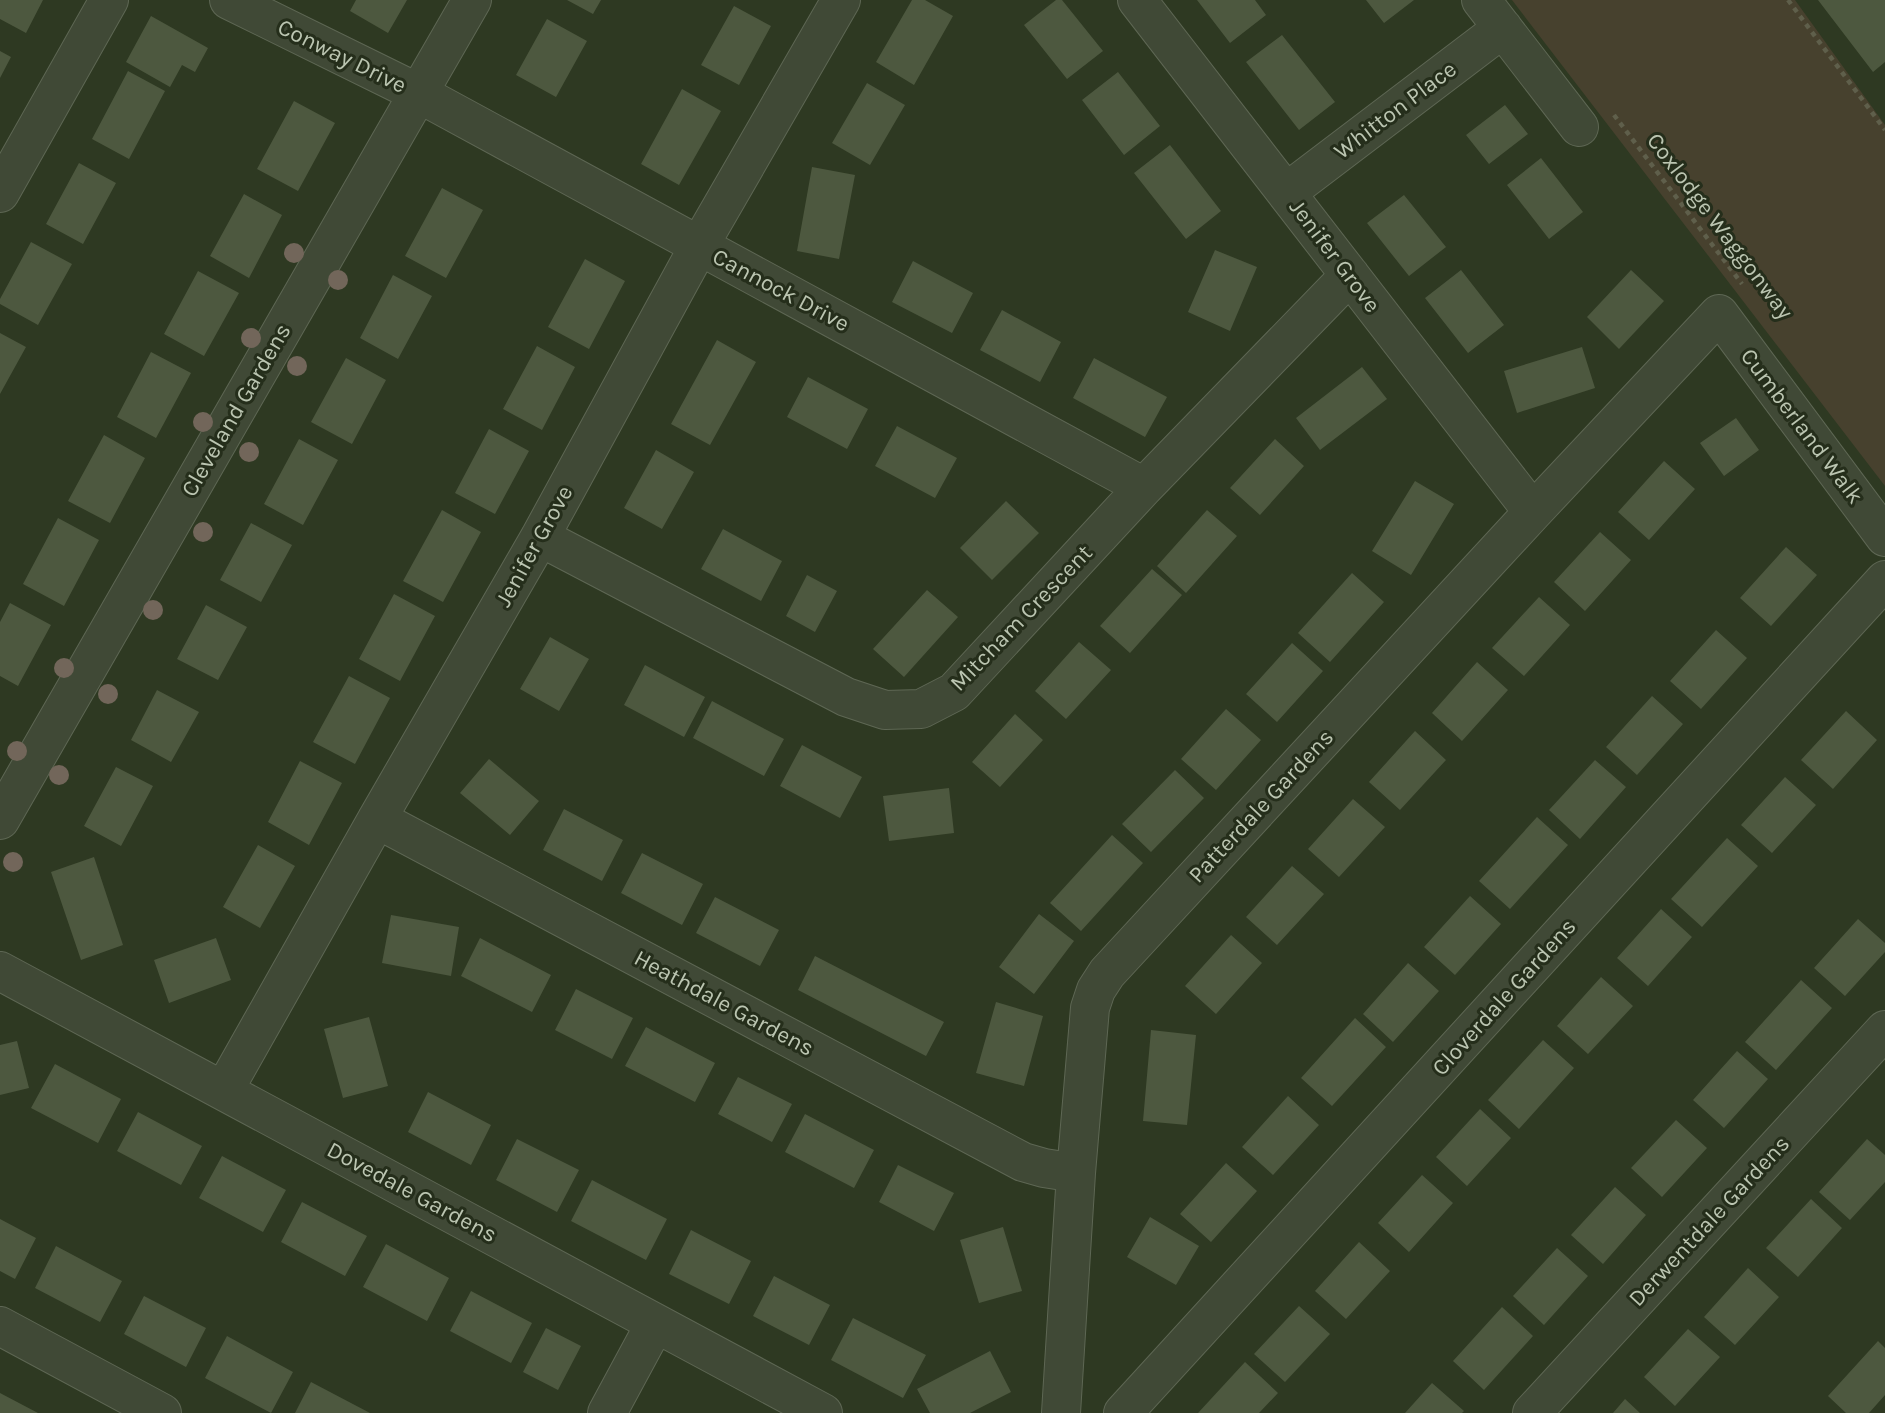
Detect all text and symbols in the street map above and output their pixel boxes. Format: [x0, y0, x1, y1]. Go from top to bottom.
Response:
street label: Conway Drive [273, 13, 411, 99]
street label: Whitton Place [1329, 55, 1461, 165]
street label: Coxlodge Waggonway [1641, 128, 1799, 325]
street label: Jenifer Grove [1284, 194, 1386, 318]
street label: Cannock Drive [708, 243, 854, 337]
street label: Cleveland Gardens [176, 319, 296, 501]
street label: Cumberland Walk [1735, 343, 1869, 509]
street label: Jenifer Grove [490, 481, 578, 611]
street label: Mitcham Crescent [944, 539, 1098, 697]
street label: Patterdale Gardens [1183, 724, 1339, 888]
street label: Cloverdale Gardens [1426, 913, 1582, 1081]
street label: Heathdale Gardens [630, 944, 818, 1062]
street label: Derwentdale Gardens [1623, 1130, 1795, 1312]
street label: Dovedale Gardens [323, 1136, 501, 1248]

